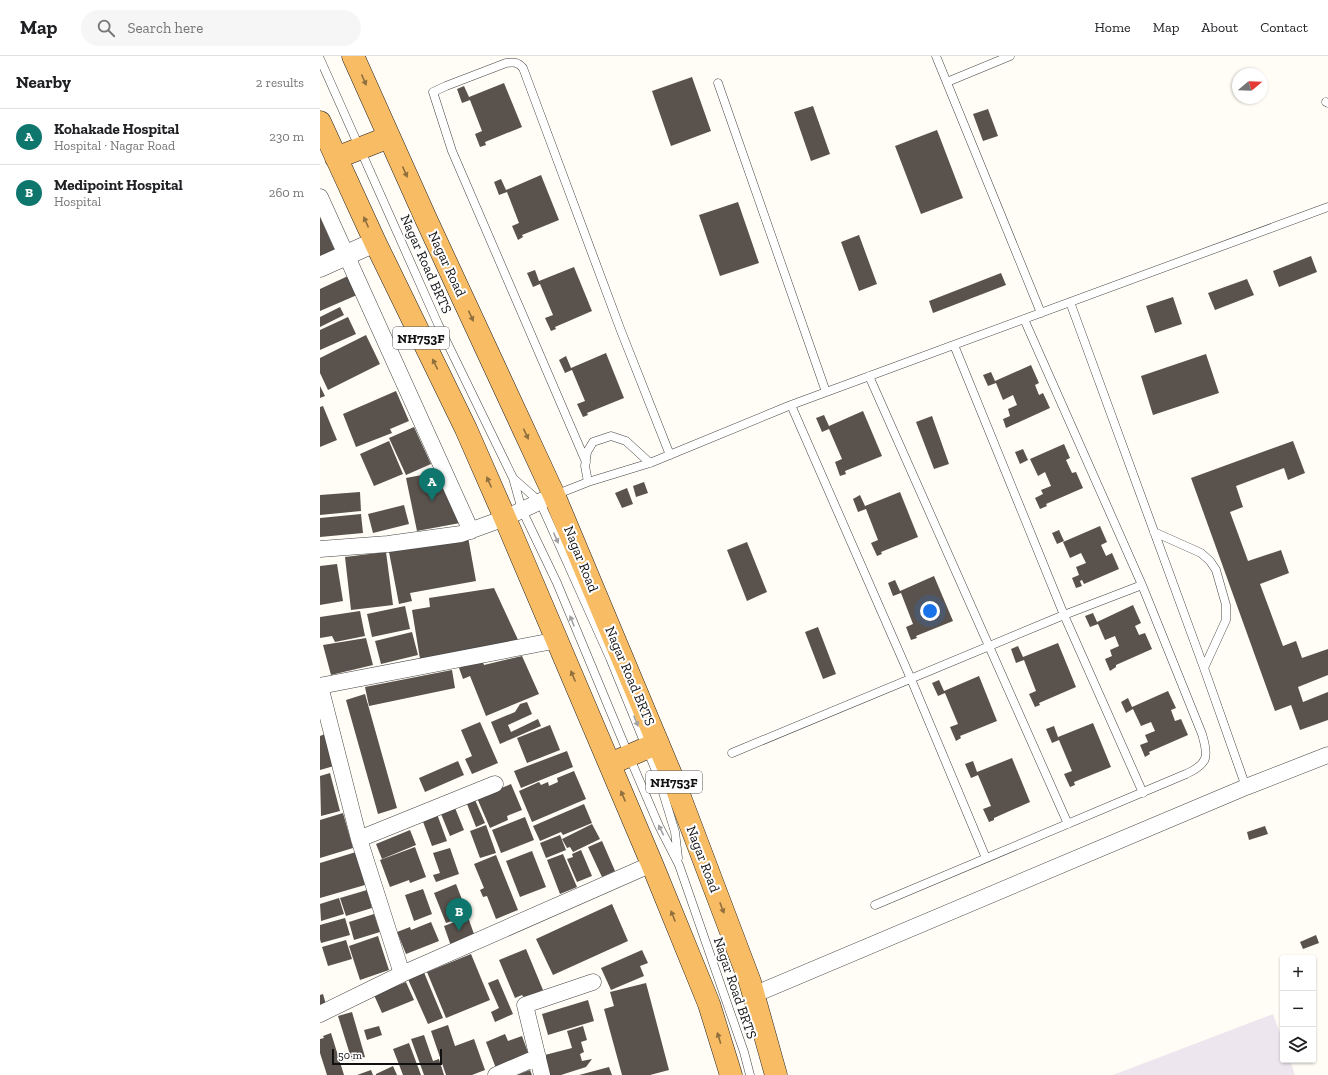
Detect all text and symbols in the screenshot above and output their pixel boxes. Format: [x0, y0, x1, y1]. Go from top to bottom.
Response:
search box [81, 10, 361, 46]
text: Map [20, 16, 57, 39]
icon: search [95, 17, 117, 39]
text: Search here [127, 19, 203, 37]
text: Home [1095, 19, 1131, 36]
text: Map [1153, 19, 1179, 36]
text: About [1201, 19, 1238, 36]
text: Contact [1260, 19, 1308, 36]
north arrow [1232, 68, 1268, 104]
text: Nearby [16, 72, 71, 92]
text: 2 results [256, 75, 304, 90]
one-way arrow [361, 75, 367, 86]
text: Kohakade Hospital [54, 120, 179, 138]
text: A [25, 129, 33, 144]
text: 230 m [269, 129, 304, 144]
text: Hospital · Nagar Road [54, 138, 175, 153]
one-way arrow [402, 167, 408, 178]
text: Medipoint Hospital [54, 176, 183, 194]
text: B [25, 185, 33, 200]
text: 260 m [269, 185, 304, 200]
text: Hospital [54, 194, 101, 209]
street label: Nagar Road BRTS [397, 212, 455, 316]
one-way arrow [362, 216, 368, 228]
street label: Nagar Road [425, 229, 469, 299]
one-way arrow [468, 310, 474, 321]
road number: NH753F [393, 327, 449, 349]
one-way arrow [431, 359, 438, 370]
one-way arrow [523, 428, 529, 439]
pin: A [419, 468, 445, 501]
one-way arrow [486, 476, 492, 488]
street label: Nagar Road [560, 523, 602, 595]
one-way arrow [553, 532, 559, 544]
your location [920, 601, 940, 621]
one-way arrow [569, 615, 575, 626]
street label: Nagar Road BRTS [601, 624, 659, 728]
one-way arrow [570, 671, 576, 682]
one-way arrow [633, 715, 639, 727]
road number: NH753F [646, 771, 702, 793]
one-way arrow [620, 790, 626, 802]
street label: Nagar Road [682, 823, 724, 895]
one-way arrow [658, 825, 664, 836]
pin: B [446, 898, 472, 931]
one-way arrow [719, 902, 725, 914]
one-way arrow [670, 911, 676, 922]
street label: Nagar Road BRTS [710, 935, 760, 1041]
map controls [1280, 955, 1316, 1063]
button: + [1280, 955, 1316, 991]
button: − [1280, 991, 1316, 1027]
button: layers [1280, 1027, 1316, 1063]
one-way arrow [716, 1031, 722, 1043]
scale bar [332, 1047, 442, 1066]
text: 50 m [338, 1049, 362, 1062]

